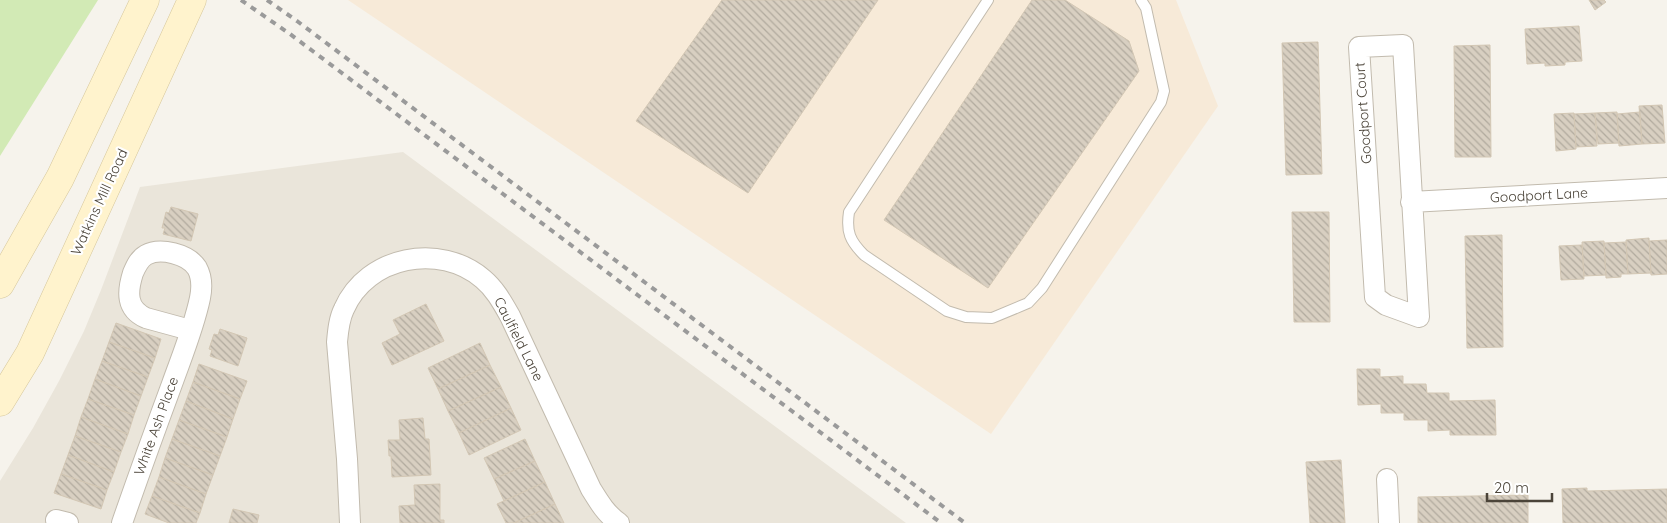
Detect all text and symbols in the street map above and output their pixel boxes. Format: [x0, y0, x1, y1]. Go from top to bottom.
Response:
street label: Goodport Court [1350, 61, 1376, 164]
street label: Watkins Mill Road [67, 146, 131, 258]
street label: Goodport Lane [1490, 183, 1588, 207]
street label: Caulfield Lane [490, 294, 548, 384]
street label: White Ash Place [130, 374, 182, 478]
scale bar [1487, 470, 1552, 502]
text: 20 m [1494, 478, 1529, 497]

